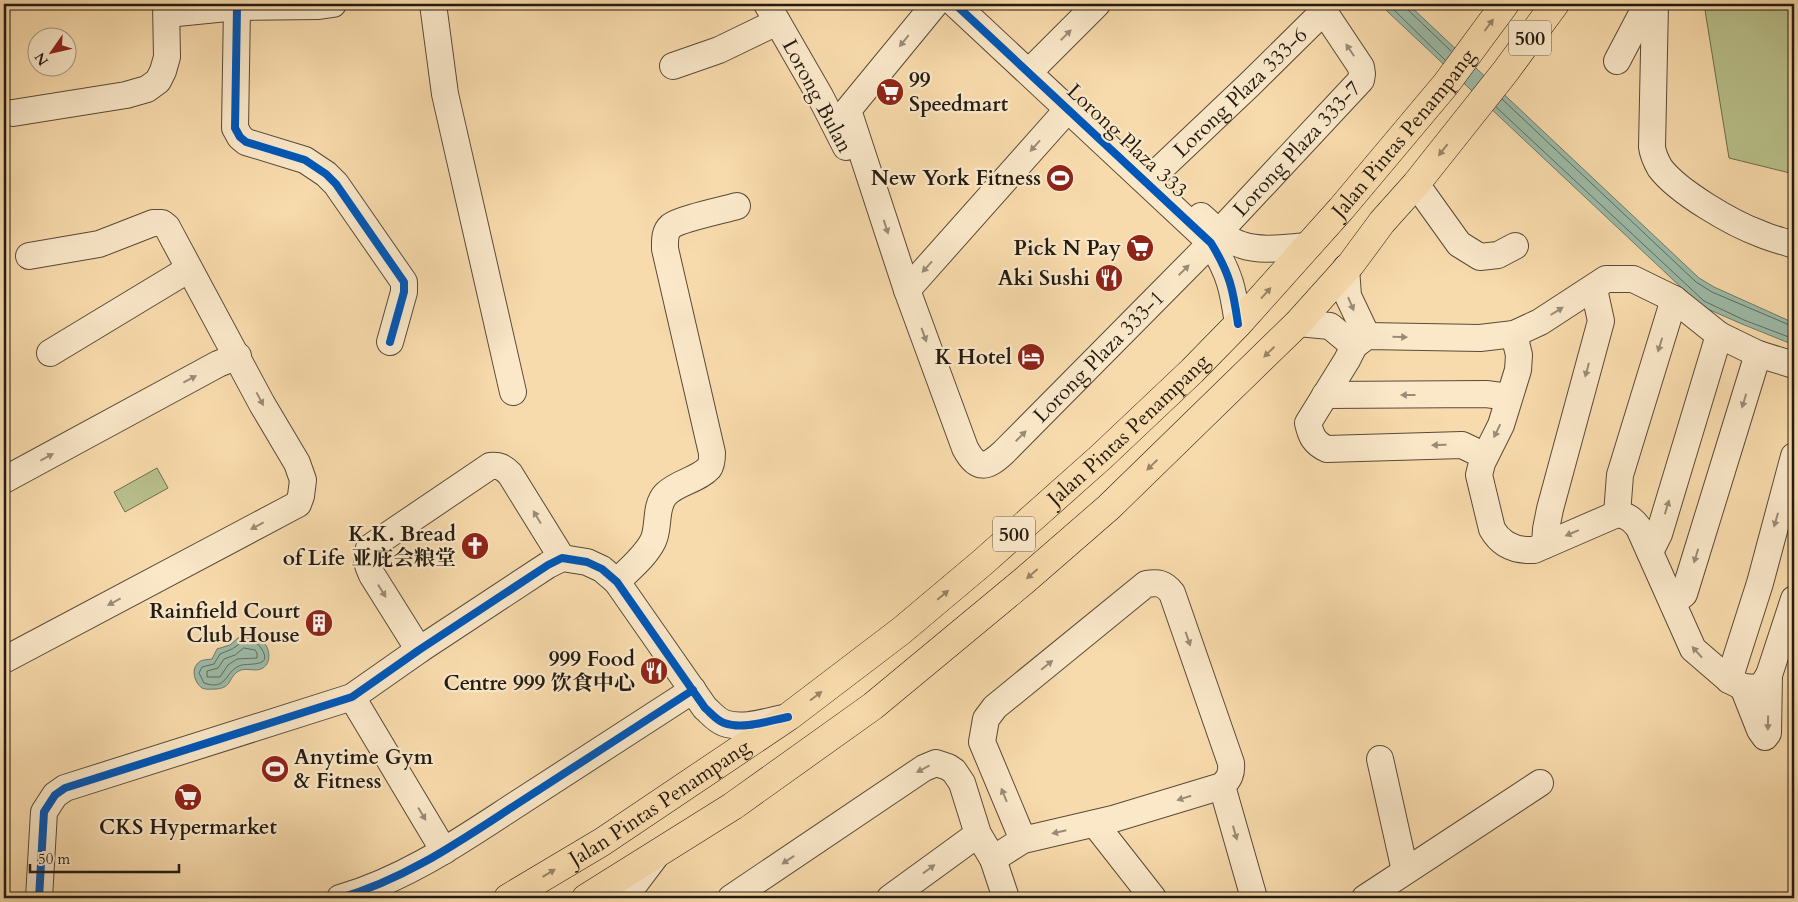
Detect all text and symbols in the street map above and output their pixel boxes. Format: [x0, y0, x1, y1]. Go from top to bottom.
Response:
one-way arrow [1484, 18, 1494, 32]
road number: 500 [1509, 20, 1551, 56]
street label: Lorong Plaza 333-6 [1167, 21, 1314, 164]
north arrow [28, 28, 78, 78]
one-way arrow [1060, 29, 1072, 41]
street label: Lorong Bulan [775, 34, 859, 158]
one-way arrow [899, 35, 910, 48]
street label: Jalan Pintas Penampang [1323, 43, 1482, 227]
one-way arrow [1345, 44, 1355, 57]
text: N [30, 49, 53, 69]
place label: 99 Speedmart [909, 66, 1009, 119]
street label: Lorong Plaza 333-7 [1226, 74, 1368, 223]
supermarket icon: 99 Speedmart [875, 77, 905, 107]
street label: Lorong Plaza 333 [1060, 77, 1194, 205]
one-way arrow [1029, 139, 1041, 151]
one-way arrow [1438, 143, 1449, 156]
sports icon: New York Fitness [1045, 163, 1075, 193]
place label: New York Fitness [871, 164, 1041, 193]
one-way arrow [883, 220, 891, 235]
supermarket icon: Pick N Pay [1125, 233, 1155, 263]
place label: Pick N Pay [1014, 234, 1121, 263]
one-way arrow [921, 260, 933, 272]
restaurant icon: Aki Sushi [1094, 263, 1124, 293]
place label: Aki Sushi [998, 264, 1090, 293]
one-way arrow [1178, 264, 1190, 276]
street label: Lorong Plaza 333-1 [1026, 284, 1171, 429]
one-way arrow [1260, 288, 1272, 300]
one-way arrow [1347, 297, 1355, 312]
one-way arrow [1551, 307, 1564, 316]
one-way arrow [921, 328, 928, 343]
one-way arrow [1392, 333, 1408, 341]
one-way arrow [1655, 338, 1663, 353]
hotel icon: K Hotel [1016, 342, 1046, 372]
place label: K Hotel [935, 343, 1012, 372]
one-way arrow [1263, 346, 1275, 358]
street label: Jalan Pintas Penampang [1039, 347, 1216, 515]
one-way arrow [1583, 362, 1591, 377]
one-way arrow [183, 375, 196, 384]
one-way arrow [1400, 391, 1416, 399]
one-way arrow [256, 392, 264, 406]
one-way arrow [1739, 393, 1747, 408]
one-way arrow [1493, 424, 1501, 438]
one-way arrow [1014, 430, 1026, 442]
one-way arrow [1430, 442, 1446, 450]
one-way arrow [40, 452, 53, 461]
one-way arrow [1147, 459, 1159, 471]
one-way arrow [1664, 499, 1672, 514]
one-way arrow [532, 510, 541, 523]
one-way arrow [1772, 513, 1780, 528]
road number: 500 [993, 516, 1035, 552]
place label: K.K. Bread of Life 亚庇会粮堂 [283, 520, 456, 573]
one-way arrow [250, 522, 265, 530]
one-way arrow [1565, 530, 1579, 538]
church icon: K.K. Bread of Life 亚庇会粮堂 [460, 531, 490, 561]
one-way arrow [1691, 549, 1699, 564]
one-way arrow [1026, 568, 1038, 580]
one-way arrow [377, 585, 387, 598]
one-way arrow [937, 590, 950, 601]
place label: Rainfield Court Club House [149, 597, 301, 650]
one-way arrow [108, 598, 121, 607]
building icon: Rainfield Court Club House [304, 608, 334, 638]
one-way arrow [1185, 631, 1192, 646]
place label: 999 Food Centre 999 饮食中心 [443, 645, 635, 698]
one-way arrow [1691, 646, 1703, 658]
restaurant icon: 999 Food Centre 999 饮食中心 [639, 656, 669, 686]
one-way arrow [1040, 660, 1053, 671]
one-way arrow [809, 691, 823, 701]
one-way arrow [1764, 716, 1772, 732]
street label: Jalan Pintas Penampang [561, 732, 756, 875]
place label: Anytime Gym & Fitness [294, 743, 434, 796]
sports icon: Anytime Gym & Fitness [260, 754, 290, 784]
one-way arrow [916, 765, 931, 773]
supermarket icon: CKS Hypermarket [173, 782, 203, 812]
one-way arrow [1000, 788, 1008, 803]
one-way arrow [1177, 794, 1192, 802]
one-way arrow [417, 807, 426, 820]
place label: CKS Hypermarket [99, 813, 278, 842]
one-way arrow [1232, 826, 1240, 841]
one-way arrow [1051, 828, 1066, 836]
scale bar [30, 842, 179, 874]
text: 50 m [38, 849, 70, 869]
one-way arrow [782, 855, 795, 865]
one-way arrow [922, 864, 935, 875]
one-way arrow [543, 869, 556, 878]

